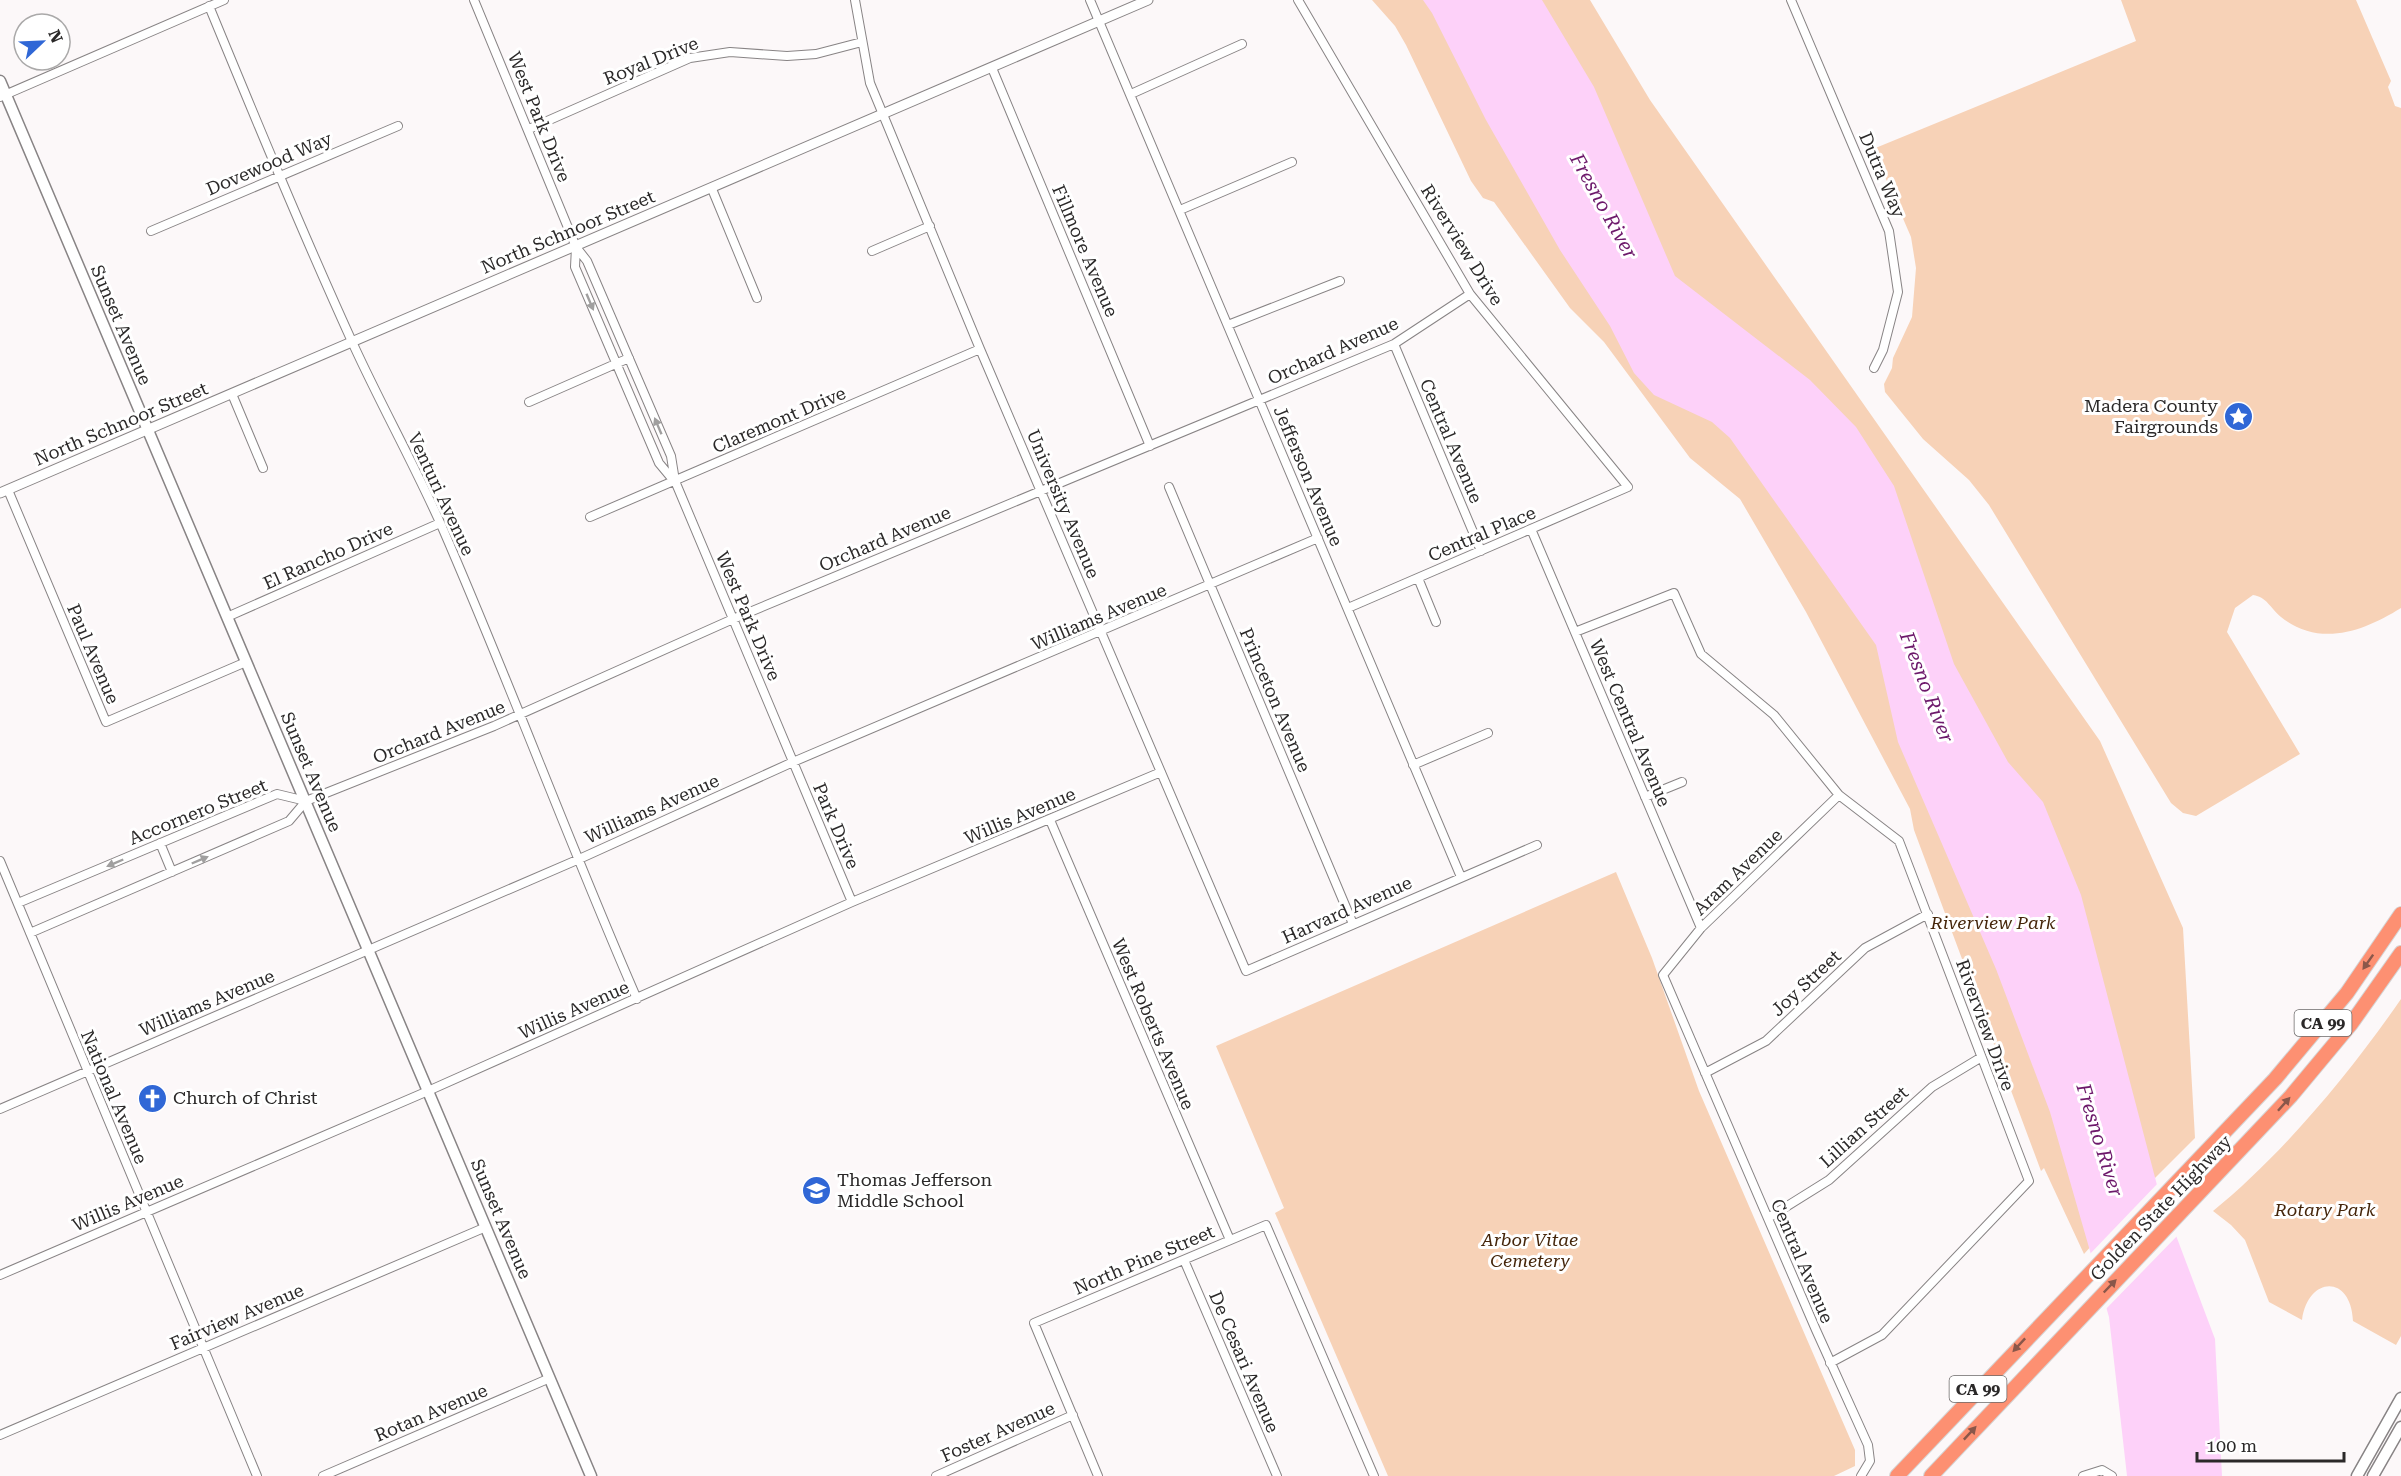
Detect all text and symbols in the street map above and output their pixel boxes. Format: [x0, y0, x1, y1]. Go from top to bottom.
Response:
north arrow [12, 12, 72, 72]
text: N [44, 27, 67, 46]
street label: Royal Drive [600, 32, 701, 89]
street label: West Park Drive [504, 49, 575, 185]
street label: Dovewood Way [203, 127, 335, 200]
street label: Dutra Way [1855, 129, 1910, 221]
water label: Fresno River [1565, 148, 1643, 264]
street label: Riverview Drive [1417, 181, 1508, 309]
street label: Fillmore Avenue [1048, 182, 1123, 320]
street label: North Schnoor Street [478, 185, 658, 278]
street label: Sunset Avenue [87, 262, 156, 388]
one-way arrow [586, 294, 595, 311]
street label: Orchard Avenue [1264, 312, 1401, 389]
street label: Central Avenue [1416, 376, 1487, 506]
street label: North Schnoor Street [31, 377, 211, 470]
street label: Claremont Drive [709, 382, 849, 457]
place label: Madera County Fairgrounds [2084, 395, 2218, 437]
place icon: Madera County Fairgrounds [2223, 400, 2255, 432]
street label: Jefferson Avenue [1269, 403, 1348, 549]
one-way arrow [653, 416, 663, 434]
street label: University Avenue [1023, 426, 1104, 582]
street label: Venturi Avenue [404, 429, 479, 559]
street label: Orchard Avenue [816, 501, 954, 576]
street label: Central Place [1425, 501, 1539, 566]
street label: El Rancho Drive [260, 518, 396, 594]
street label: West Park Drive [712, 548, 785, 684]
street label: Williams Avenue [1028, 579, 1170, 654]
street label: Paul Avenue [63, 601, 124, 707]
street label: Princeton Avenue [1236, 625, 1315, 775]
water label: Fresno River [1894, 627, 1959, 746]
street label: West Central Avenue [1586, 636, 1675, 810]
street label: Orchard Avenue [370, 695, 508, 768]
street label: Sunset Avenue [277, 709, 346, 835]
street label: Williams Avenue [581, 769, 722, 848]
street label: Accornero Street [126, 774, 270, 849]
street label: Park Drive [809, 780, 864, 872]
street label: Willis Avenue [961, 783, 1079, 848]
street label: Aram Avenue [1689, 824, 1786, 919]
one-way arrow [191, 855, 209, 865]
one-way arrow [106, 858, 123, 867]
street label: Harvard Avenue [1279, 871, 1415, 948]
park label: Riverview Park [1929, 912, 2056, 933]
street label: West Roberts Avenue [1108, 935, 1199, 1113]
street label: Joy Street [1767, 945, 1845, 1020]
one-way arrow [2362, 954, 2374, 970]
street label: Riverview Drive [1952, 956, 2019, 1093]
street label: Williams Avenue [136, 965, 278, 1040]
street label: Willis Avenue [515, 976, 632, 1043]
road number: CA 99 [2294, 1010, 2352, 1036]
street label: National Avenue [77, 1027, 152, 1167]
water label: Fresno River [2071, 1080, 2129, 1200]
street label: Lillian Street [1815, 1081, 1912, 1172]
church icon: Church of Christ [136, 1082, 168, 1114]
place label: Church of Christ [173, 1087, 318, 1108]
one-way arrow [2277, 1097, 2291, 1112]
street label: Golden State Highway [2086, 1130, 2236, 1285]
street label: Sunset Avenue [467, 1156, 536, 1282]
place label: Thomas Jefferson Middle School [837, 1169, 992, 1211]
street label: Willis Avenue [69, 1170, 187, 1235]
school or university icon: Thomas Jefferson Middle School [800, 1174, 832, 1206]
street label: Central Avenue [1767, 1196, 1838, 1326]
park label: Rotary Park [2274, 1199, 2376, 1220]
street label: North Pine Street [1070, 1220, 1218, 1299]
park label: Arbor Vitae Cemetery [1481, 1229, 1578, 1271]
street label: Fairview Avenue [167, 1279, 307, 1354]
one-way arrow [2103, 1279, 2117, 1294]
street label: De Cesari Avenue [1205, 1288, 1284, 1436]
one-way arrow [2013, 1338, 2027, 1352]
road number: CA 99 [1950, 1376, 2006, 1402]
street label: Rotan Avenue [371, 1379, 490, 1446]
street label: Foster Avenue [938, 1397, 1058, 1466]
scale bar [2197, 1425, 2344, 1463]
one-way arrow [1963, 1426, 1977, 1440]
text: 100 m [2206, 1435, 2257, 1456]

